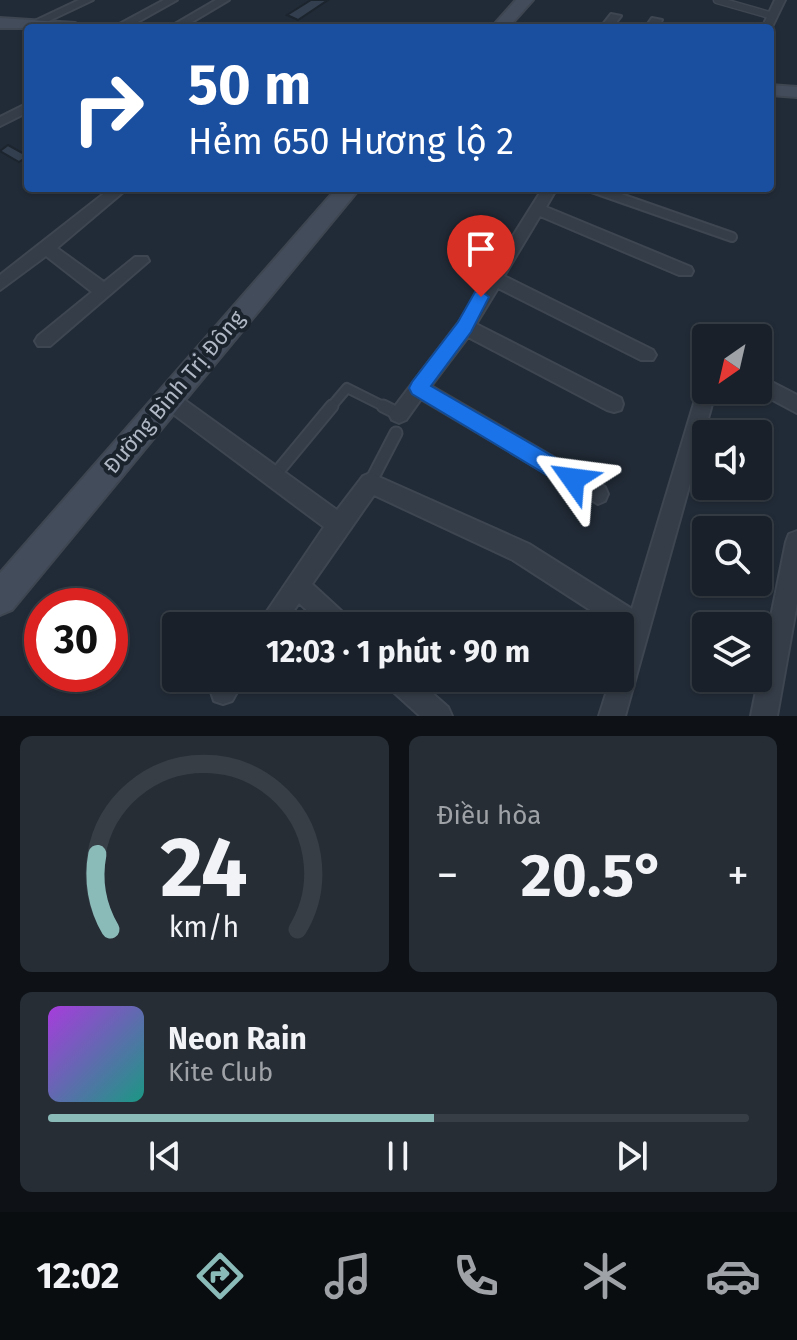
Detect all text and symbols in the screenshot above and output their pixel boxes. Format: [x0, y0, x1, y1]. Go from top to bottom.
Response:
text: 50 m [188, 52, 311, 119]
icon: right [56, 56, 160, 160]
text: Hẻm 650 Hương lộ 2 [188, 120, 514, 164]
pin [447, 215, 515, 297]
icon: arrive [459, 227, 503, 271]
street label: Đường Bình Trị Đông [98, 305, 250, 479]
north arrow [692, 324, 772, 404]
map controls [692, 324, 772, 692]
button: sound [692, 420, 772, 500]
position arrow [531, 437, 615, 521]
button: search [692, 516, 772, 596]
speed limit sign: 30 [24, 588, 128, 692]
button: layers [692, 612, 772, 692]
text: 12:03 · 1 phút · 90 m [266, 634, 530, 670]
text: Điều hòa [437, 800, 541, 831]
text: 24 [160, 818, 248, 918]
text: 20.5° [521, 840, 665, 912]
text: − [437, 849, 459, 902]
text: + [727, 849, 749, 902]
text: km/h [169, 910, 240, 945]
text: Neon Rain [168, 1021, 307, 1057]
text: Kite Club [168, 1057, 273, 1088]
icon: previous [143, 1134, 187, 1178]
icon: pause [376, 1134, 420, 1178]
icon: next [610, 1134, 654, 1178]
icon: directions [192, 1248, 248, 1304]
icon: music [320, 1248, 376, 1304]
icon: phone [448, 1248, 504, 1304]
icon: climate [577, 1248, 633, 1304]
icon: car [705, 1248, 761, 1304]
text: 12:02 [36, 1254, 119, 1298]

